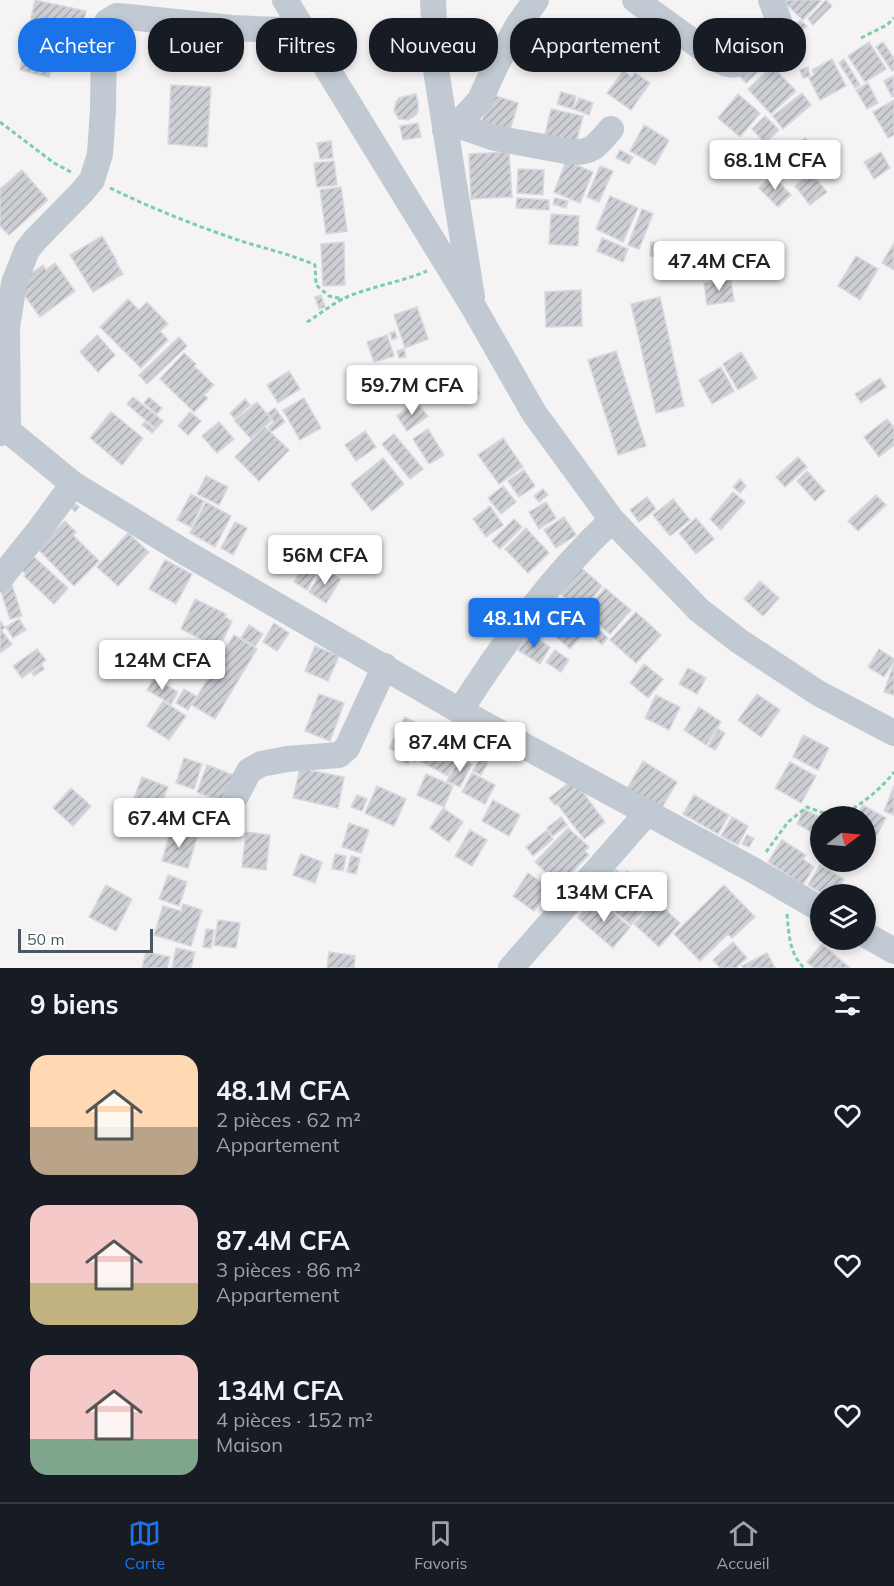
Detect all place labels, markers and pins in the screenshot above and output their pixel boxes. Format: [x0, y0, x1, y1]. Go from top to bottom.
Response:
pin: 68.1M CFA [706, 140, 844, 191]
pin: 47.4M CFA [650, 241, 788, 292]
pin: 59.7M CFA [343, 365, 481, 416]
pin: 56M CFA [270, 535, 380, 586]
pin: 48.1M CFA [465, 598, 603, 649]
pin: 124M CFA [100, 640, 224, 691]
pin: 87.4M CFA [391, 722, 529, 773]
pin: 67.4M CFA [110, 798, 248, 849]
pin: 134M CFA [542, 872, 666, 923]

